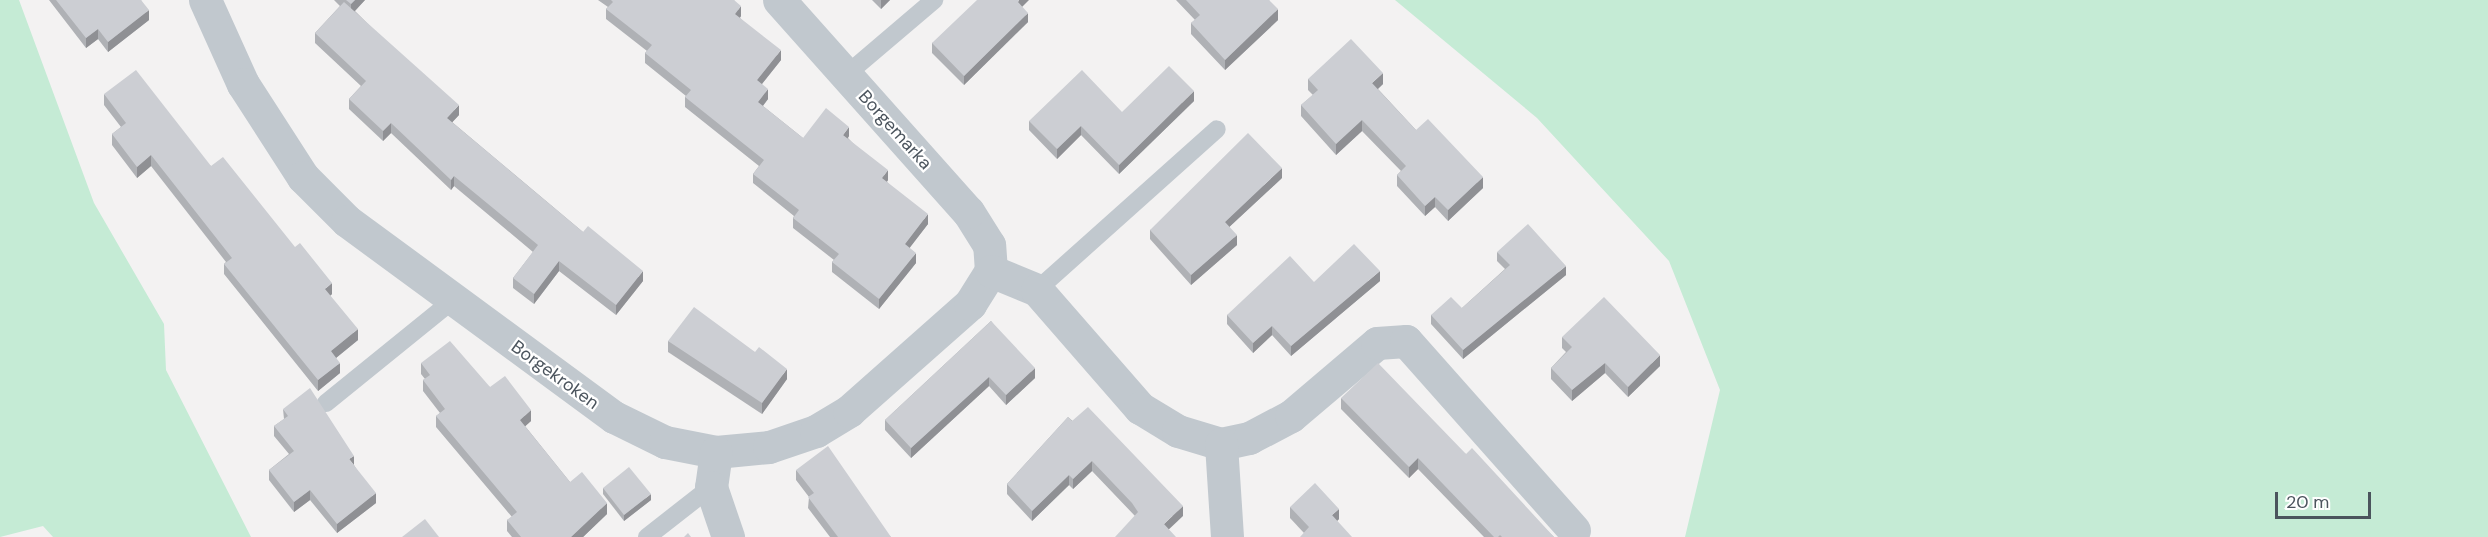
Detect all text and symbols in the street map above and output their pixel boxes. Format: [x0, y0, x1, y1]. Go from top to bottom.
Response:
street label: Borgemarka [854, 86, 936, 174]
street label: Borgekroken [507, 336, 603, 414]
scale bar [2278, 480, 2374, 518]
text: 20 m [2286, 490, 2329, 514]

